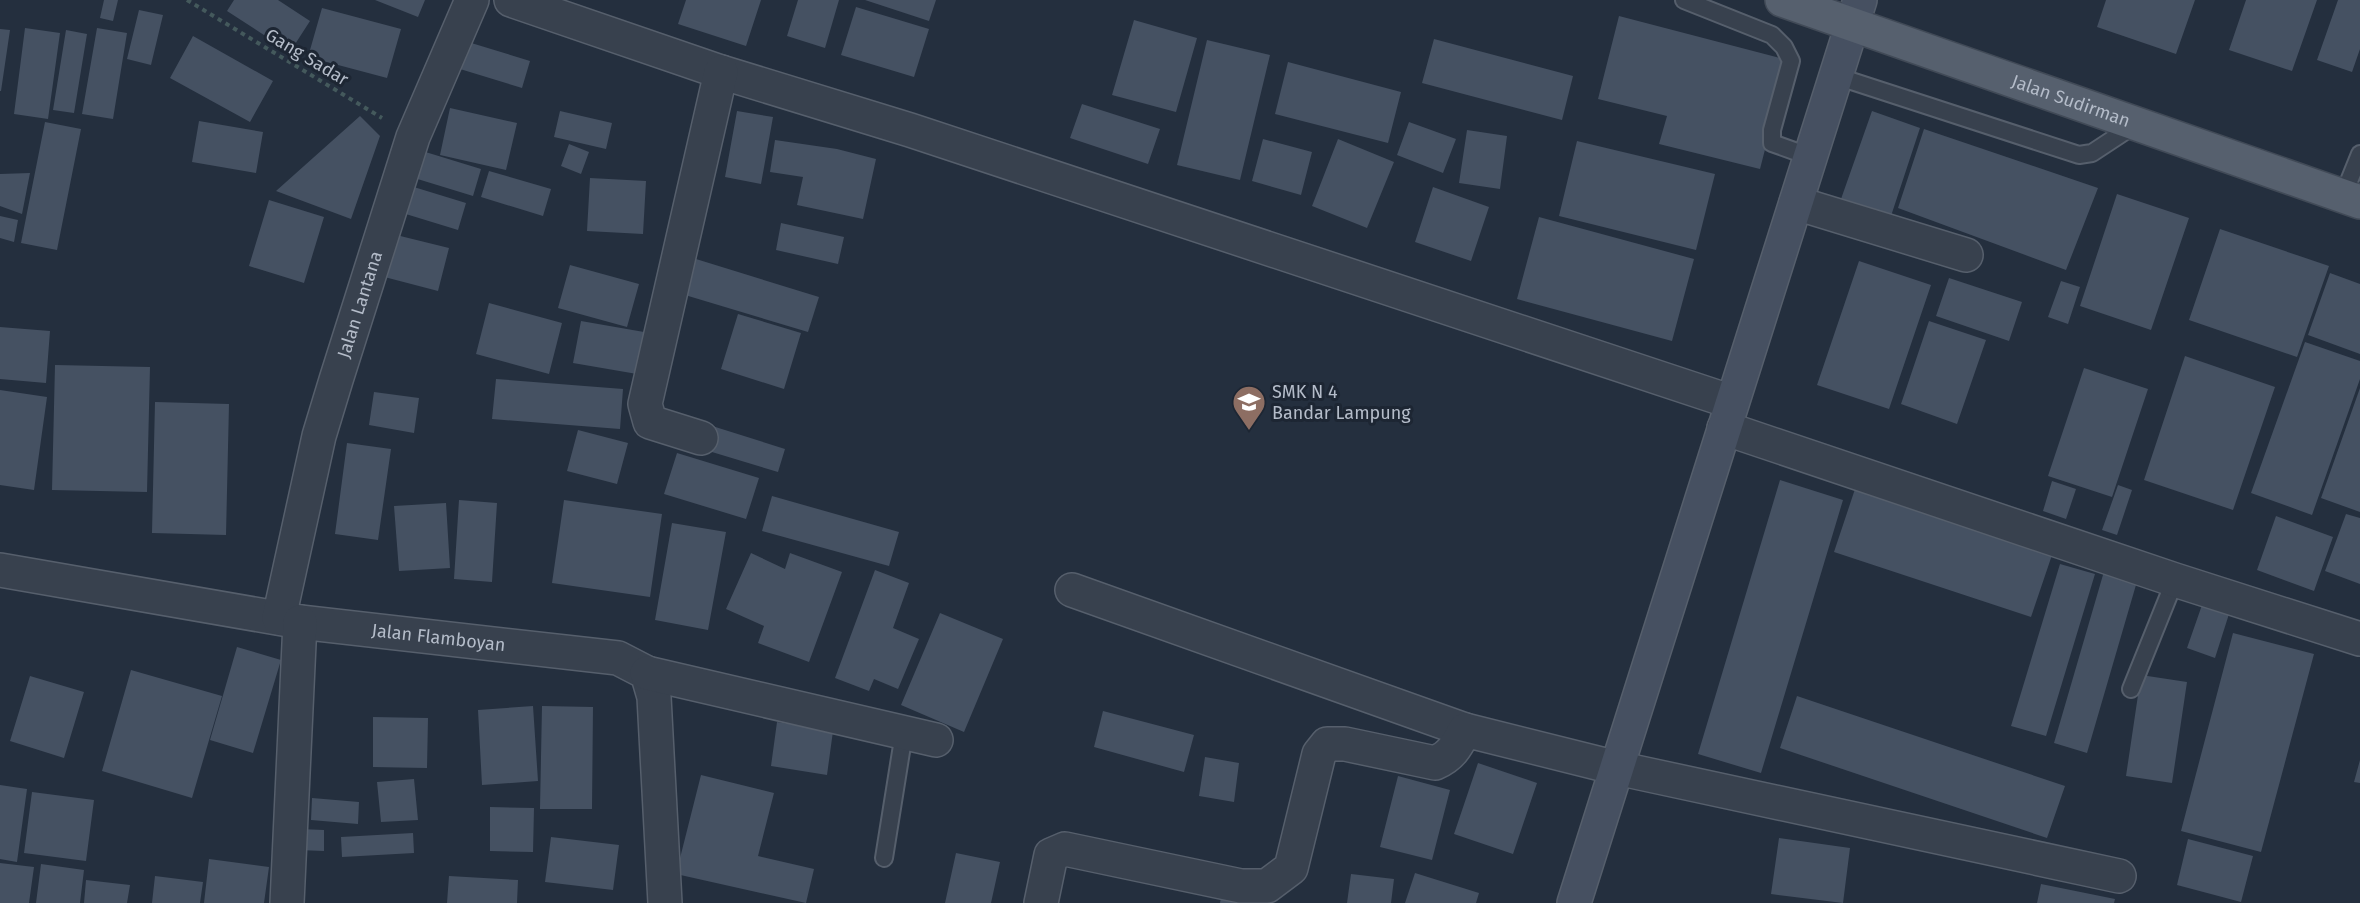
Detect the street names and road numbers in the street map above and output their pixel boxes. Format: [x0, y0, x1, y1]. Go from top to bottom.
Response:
street label: Gang Sadar [262, 24, 353, 90]
street label: Jalan Sudirman [2009, 70, 2133, 132]
street label: Jalan Lantana [333, 248, 387, 361]
street label: Jalan Flamboyan [371, 619, 507, 656]

